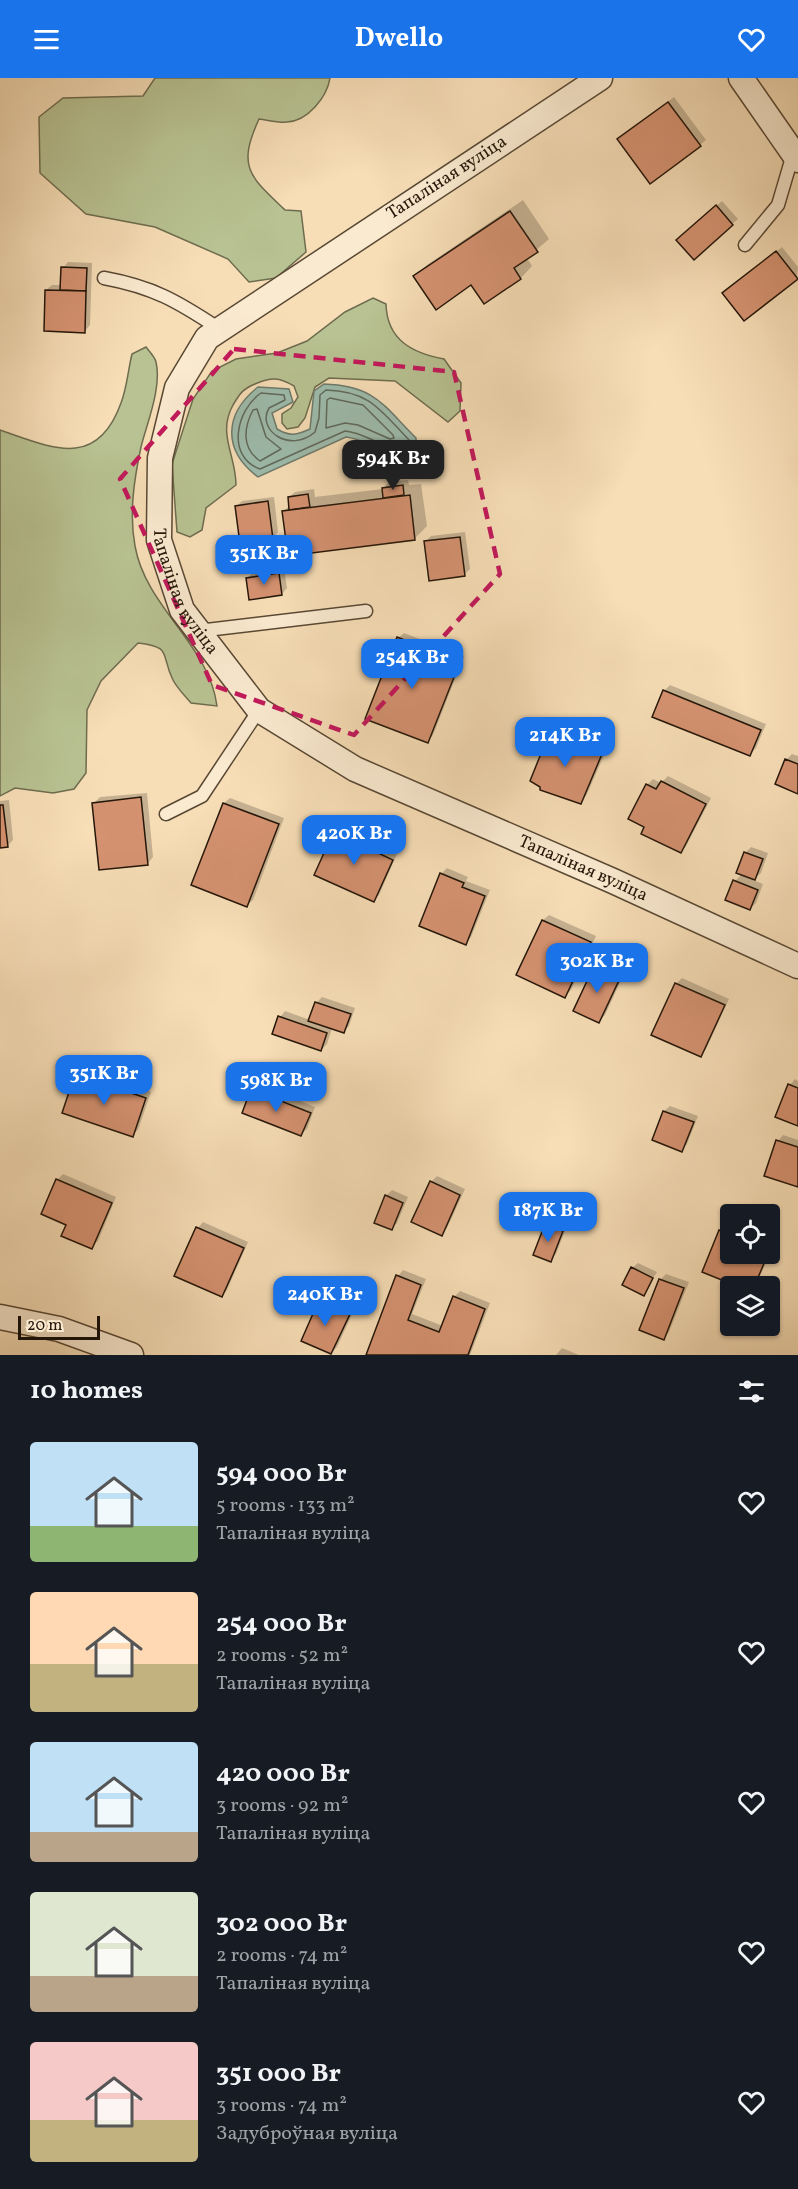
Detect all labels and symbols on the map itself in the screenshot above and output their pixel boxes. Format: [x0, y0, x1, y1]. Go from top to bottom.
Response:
street label: Тапаліная вуліца [382, 130, 512, 226]
pin: 594K Br [338, 440, 448, 491]
street label: Тапаліная вуліца [146, 528, 224, 660]
pin: 351K Br [209, 535, 319, 586]
pin: 254K Br [357, 639, 467, 690]
pin: 214K Br [510, 717, 620, 768]
pin: 420K Br [299, 815, 409, 866]
street label: Тапаліная вуліца [515, 829, 652, 908]
pin: 302K Br [542, 943, 652, 994]
pin: 351K Br [49, 1055, 159, 1106]
pin: 598K Br [221, 1062, 331, 1113]
pin: 187K Br [493, 1192, 603, 1243]
pin: 240K Br [270, 1276, 380, 1327]
scale bar [18, 1313, 100, 1340]

